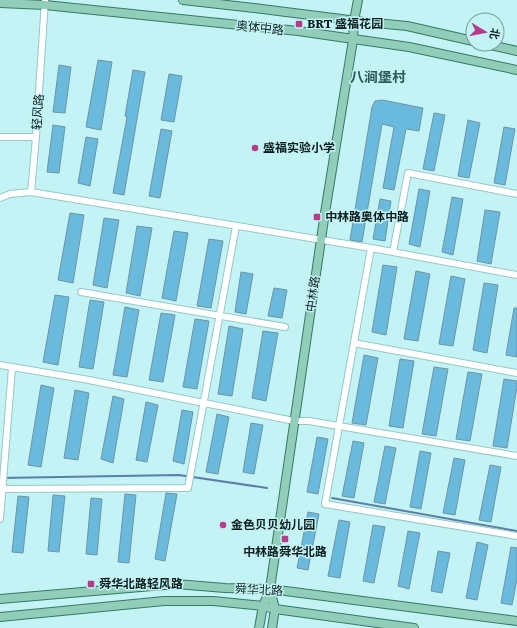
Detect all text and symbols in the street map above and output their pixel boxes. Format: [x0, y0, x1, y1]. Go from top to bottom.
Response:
north arrow [465, 12, 505, 52]
place label: BRT 盛福花园 [307, 14, 383, 32]
street label: 奥体中路 [235, 16, 285, 38]
marker: BRT 盛福花园 [294, 19, 304, 29]
text: 北 [487, 27, 505, 41]
district label: 八涧堡村 [350, 66, 406, 86]
street label: 轻风路 [27, 93, 47, 131]
place label: 盛福实验小学 [263, 138, 335, 156]
marker: 盛福实验小学 [250, 143, 260, 153]
place label: 中林路奥体中路 [325, 207, 409, 225]
marker: 中林路奥体中路 [312, 212, 322, 222]
street label: 中林路 [301, 275, 323, 313]
place label: 金色贝贝幼儿园 [231, 515, 315, 533]
marker: 金色贝贝幼儿园 [218, 520, 228, 530]
marker: 中林路舜华北路 [280, 534, 290, 544]
place label: 中林路舜华北路 [243, 542, 327, 560]
place label: 舜华北路轻风路 [99, 574, 183, 592]
marker: 舜华北路轻风路 [86, 579, 96, 589]
street label: 舜华北路 [235, 579, 283, 599]

